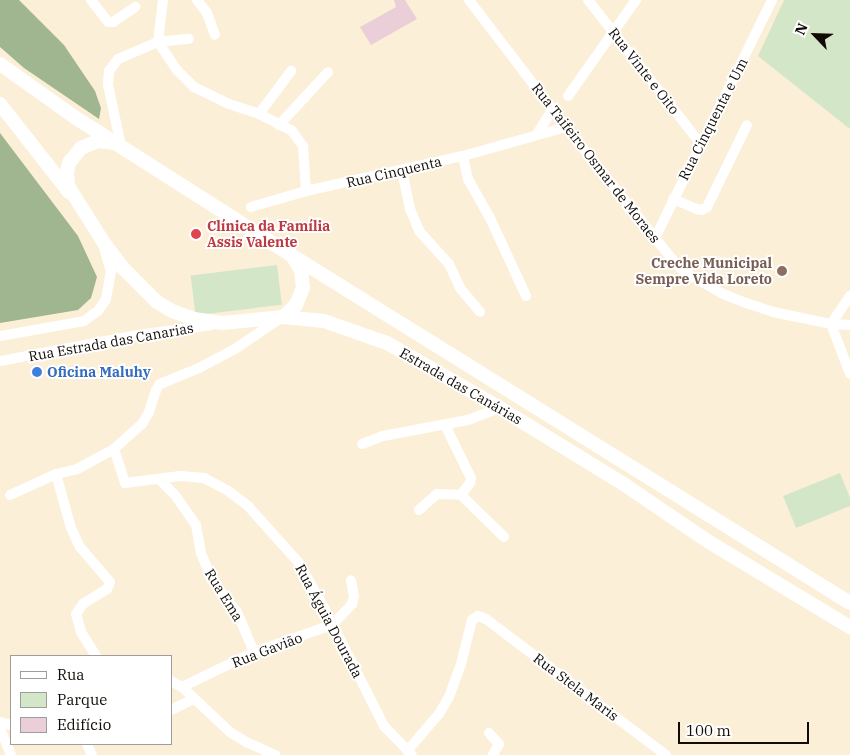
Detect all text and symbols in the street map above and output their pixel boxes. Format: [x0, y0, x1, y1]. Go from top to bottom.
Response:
north arrow [790, 10, 840, 60]
text: N [791, 20, 812, 38]
street label: Rua Vinte e Oito [605, 24, 683, 118]
street label: Rua Cinquenta e Um [675, 55, 751, 183]
street label: Rua Taifeiro Osmar de Moraes [528, 80, 664, 246]
street label: Rua Cinquenta [345, 153, 443, 191]
place label: Clínica da Família Assis Valente [207, 218, 330, 250]
marker: Clínica da Família Assis Valente [189, 227, 203, 241]
place label: Creche Municipal Sempre Vida Loreto [636, 255, 772, 288]
marker: Creche Municipal Sempre Vida Loreto [776, 265, 788, 277]
street label: Rua Estrada das Canarias [27, 319, 195, 365]
street label: Estrada das Canárias [397, 344, 525, 428]
place label: Oficina Maluhy [47, 364, 151, 380]
marker: Oficina Maluhy [31, 366, 43, 378]
street label: Rua Águia Dourada [292, 561, 366, 681]
street label: Rua Ema [201, 566, 247, 624]
street label: Rua Gavião [229, 629, 305, 671]
street label: Rua Stela Maris [530, 650, 622, 724]
legend [10, 655, 172, 745]
text: Rua [57, 665, 84, 684]
text: Parque [57, 690, 107, 709]
scale bar [680, 712, 811, 744]
text: Edifício [57, 715, 111, 734]
text: 100 m [686, 721, 731, 740]

